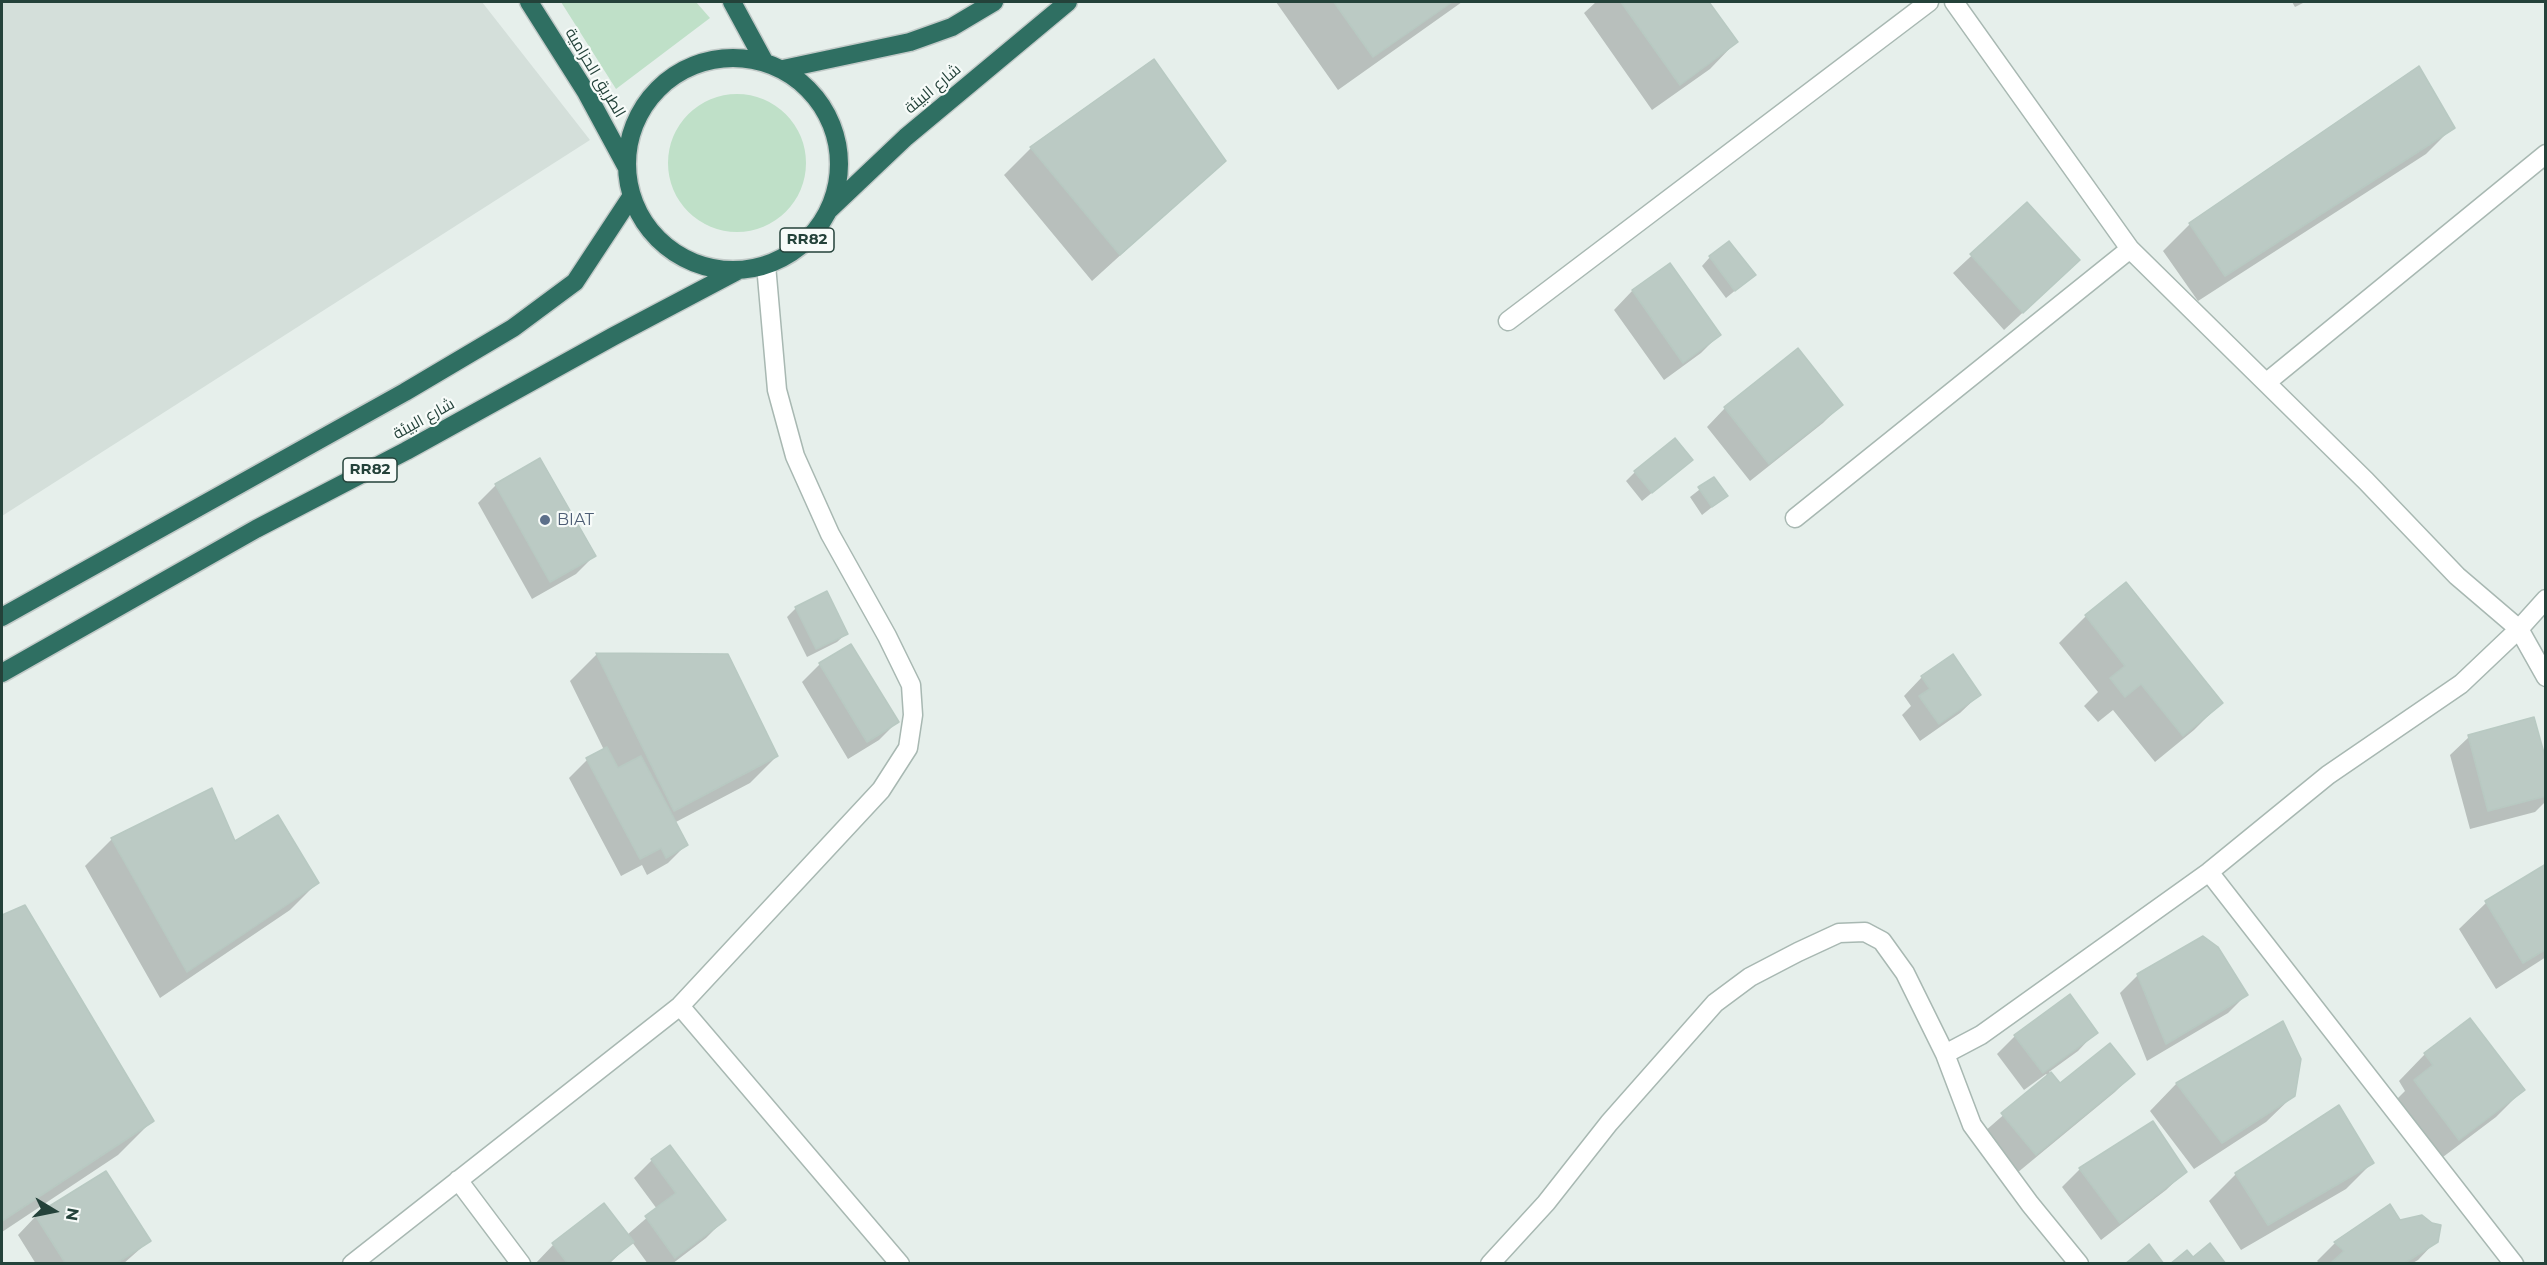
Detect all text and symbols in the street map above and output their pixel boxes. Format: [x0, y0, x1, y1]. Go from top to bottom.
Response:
street label: الطريق الحزامية [561, 25, 629, 121]
street label: شارع البيئة [901, 60, 965, 118]
road number: RR82 [780, 228, 834, 252]
street label: شارع البيئة [390, 394, 458, 444]
road number: RR82 [343, 458, 397, 482]
place label: BIAT [557, 510, 594, 530]
marker: BIAT [538, 513, 552, 527]
north arrow [24, 1181, 84, 1241]
text: N [62, 1206, 83, 1222]

